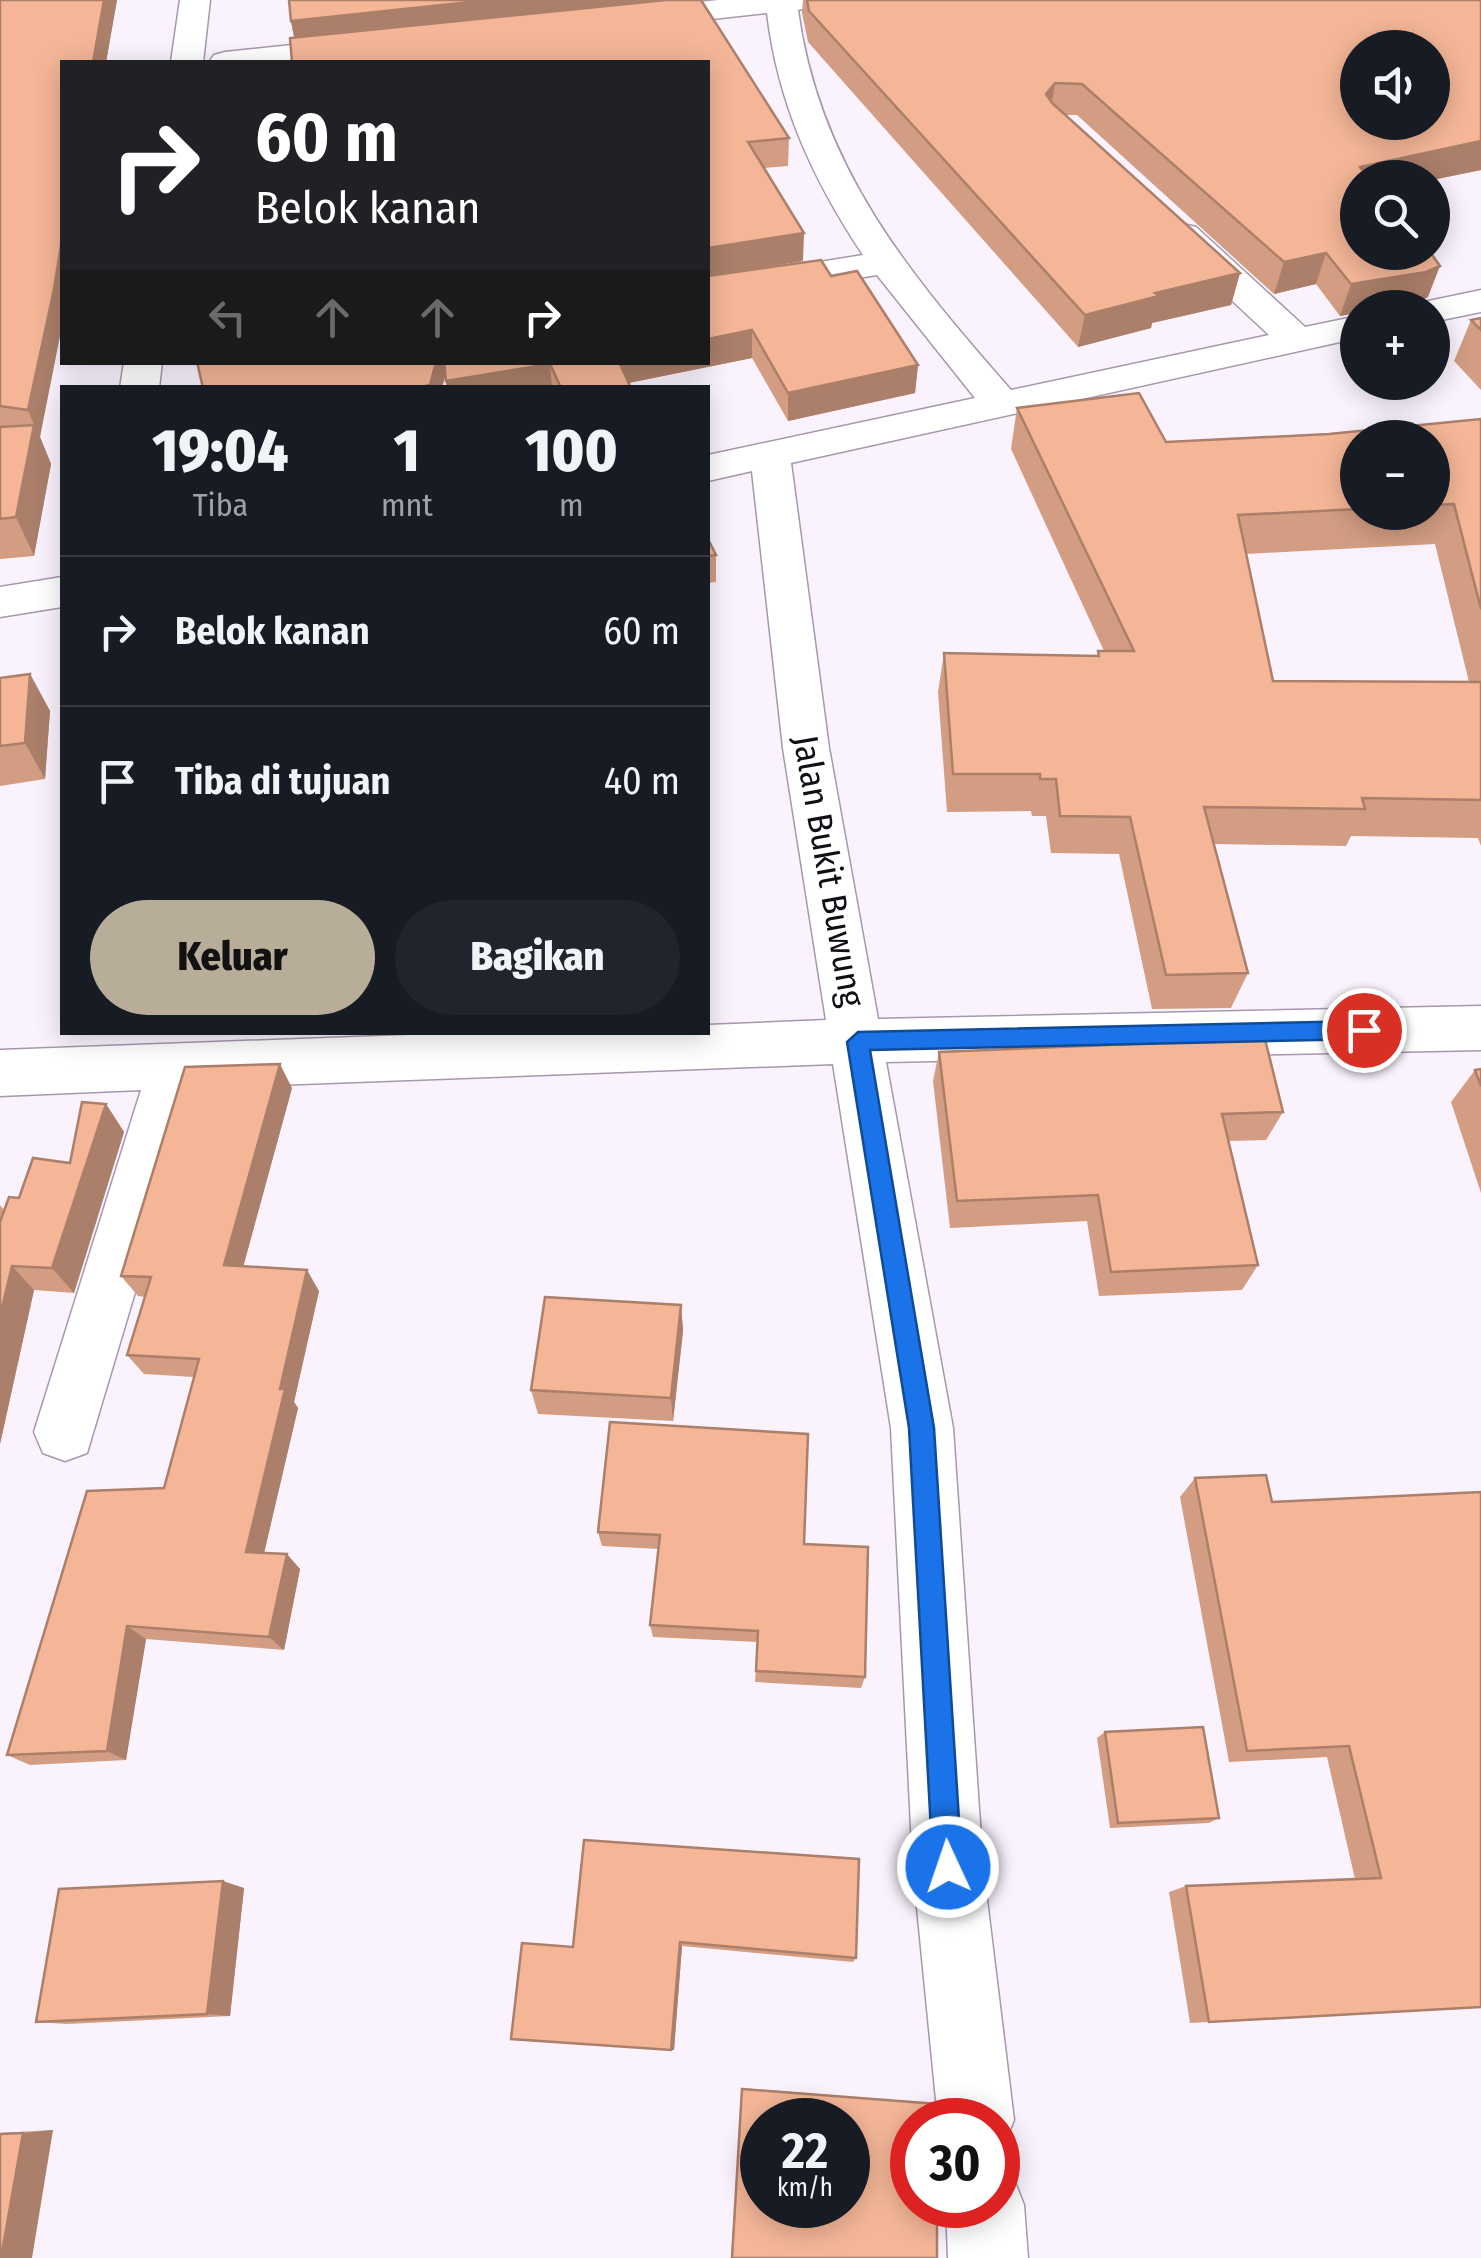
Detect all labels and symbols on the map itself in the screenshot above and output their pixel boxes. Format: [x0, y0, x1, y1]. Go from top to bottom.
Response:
street label: Jalan Bukit Buwung [784, 732, 874, 1011]
pin [1322, 988, 1407, 1073]
position arrow [896, 1815, 1000, 1919]
speed limit sign: 30 [890, 2098, 1020, 2228]

